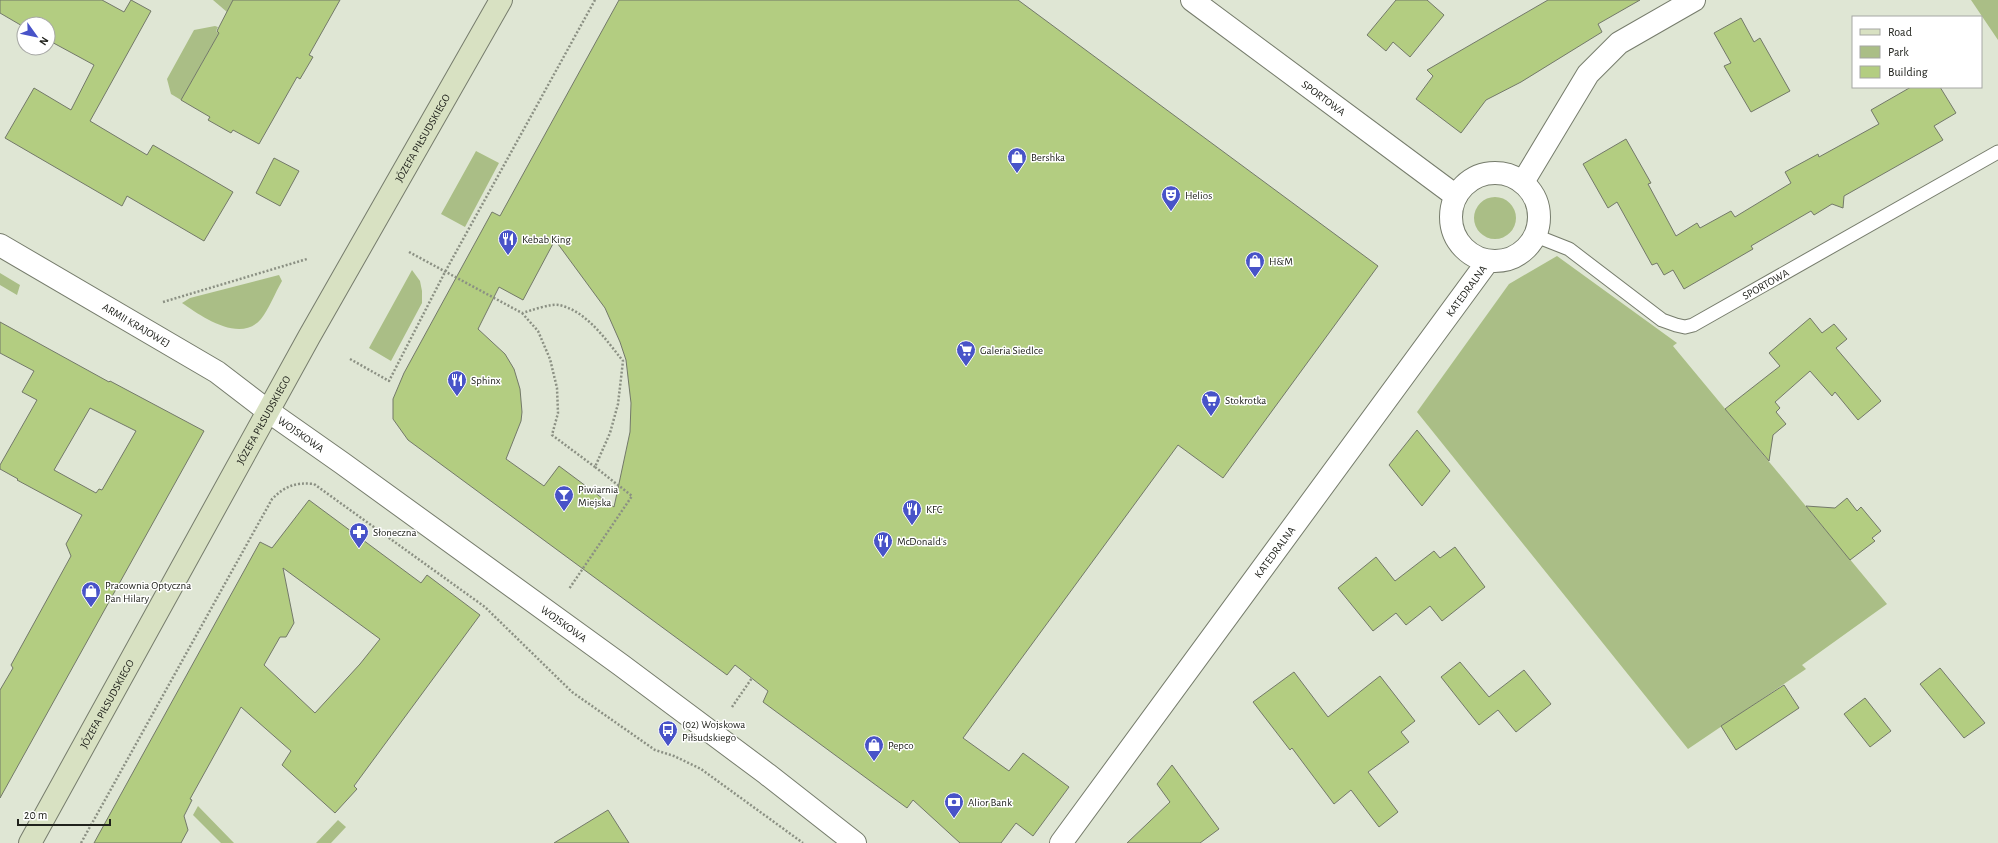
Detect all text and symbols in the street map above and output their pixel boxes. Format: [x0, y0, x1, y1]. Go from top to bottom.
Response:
north arrow [16, 16, 56, 56]
legend [1852, 16, 1982, 88]
text: Road [1888, 26, 1912, 38]
text: N [37, 35, 51, 47]
text: Park [1888, 46, 1909, 58]
text: Building [1888, 66, 1928, 78]
street label: SPORTOWA [1300, 78, 1348, 118]
street label: JÓZEFA PIŁSUDSKIEGO [393, 92, 452, 184]
shop icon: Bershka [1006, 146, 1028, 174]
place label: Bershka [1031, 152, 1065, 163]
theatre icon: Helios [1160, 184, 1182, 212]
place label: Helios [1185, 190, 1212, 201]
restaurant icon: Kebab King [497, 228, 519, 256]
place label: Kebab King [522, 234, 571, 245]
shop icon: H&M [1244, 250, 1266, 278]
place label: H&M [1269, 256, 1293, 267]
street label: KATEDRALNA [1444, 263, 1489, 318]
street label: SPORTOWA [1740, 266, 1791, 301]
street label: ARMII KRAJOWEJ [101, 301, 172, 349]
supermarket icon: Galeria Siedlce [955, 339, 977, 367]
place label: Galeria Siedlce [980, 345, 1043, 356]
restaurant icon: Sphinx [446, 369, 468, 397]
street label: JÓZEFA PIŁSUDSKIEGO [234, 374, 292, 466]
place label: Sphinx [471, 375, 501, 386]
supermarket icon: Stokrotka [1200, 389, 1222, 417]
place label: Stokrotka [1225, 395, 1266, 406]
street label: WOJSKOWA [276, 414, 327, 455]
bar icon: Piwiarnia Miejska [553, 484, 575, 512]
place label: Piwiarnia Miejska [578, 484, 618, 508]
restaurant icon: KFC [901, 498, 923, 526]
place label: KFC [926, 504, 943, 515]
pharmacy icon: Słoneczna [348, 521, 370, 549]
street label: KATEDRALNA [1252, 524, 1297, 580]
place label: Słoneczna [373, 527, 417, 538]
restaurant icon: McDonald's [872, 530, 894, 558]
place label: McDonald's [897, 536, 947, 547]
shop icon: Pracownia Optyczna Pan Hilary [80, 580, 102, 608]
place label: Pracownia Optyczna Pan Hilary [105, 580, 191, 604]
street label: WOJSKOWA [539, 603, 589, 644]
street label: JÓZEFA PIŁSUDSKIEGO [78, 657, 136, 750]
bus stop icon: (02) Wojskowa Piłsudskiego [657, 719, 679, 747]
place label: (02) Wojskowa Piłsudskiego [682, 719, 745, 743]
shop icon: Pepco [863, 734, 885, 762]
place label: Pepco [888, 740, 914, 751]
bank icon: Alior Bank [943, 791, 965, 819]
place label: Alior Bank [968, 797, 1012, 808]
scale bar [18, 801, 110, 827]
text: 20 m [24, 809, 47, 821]

